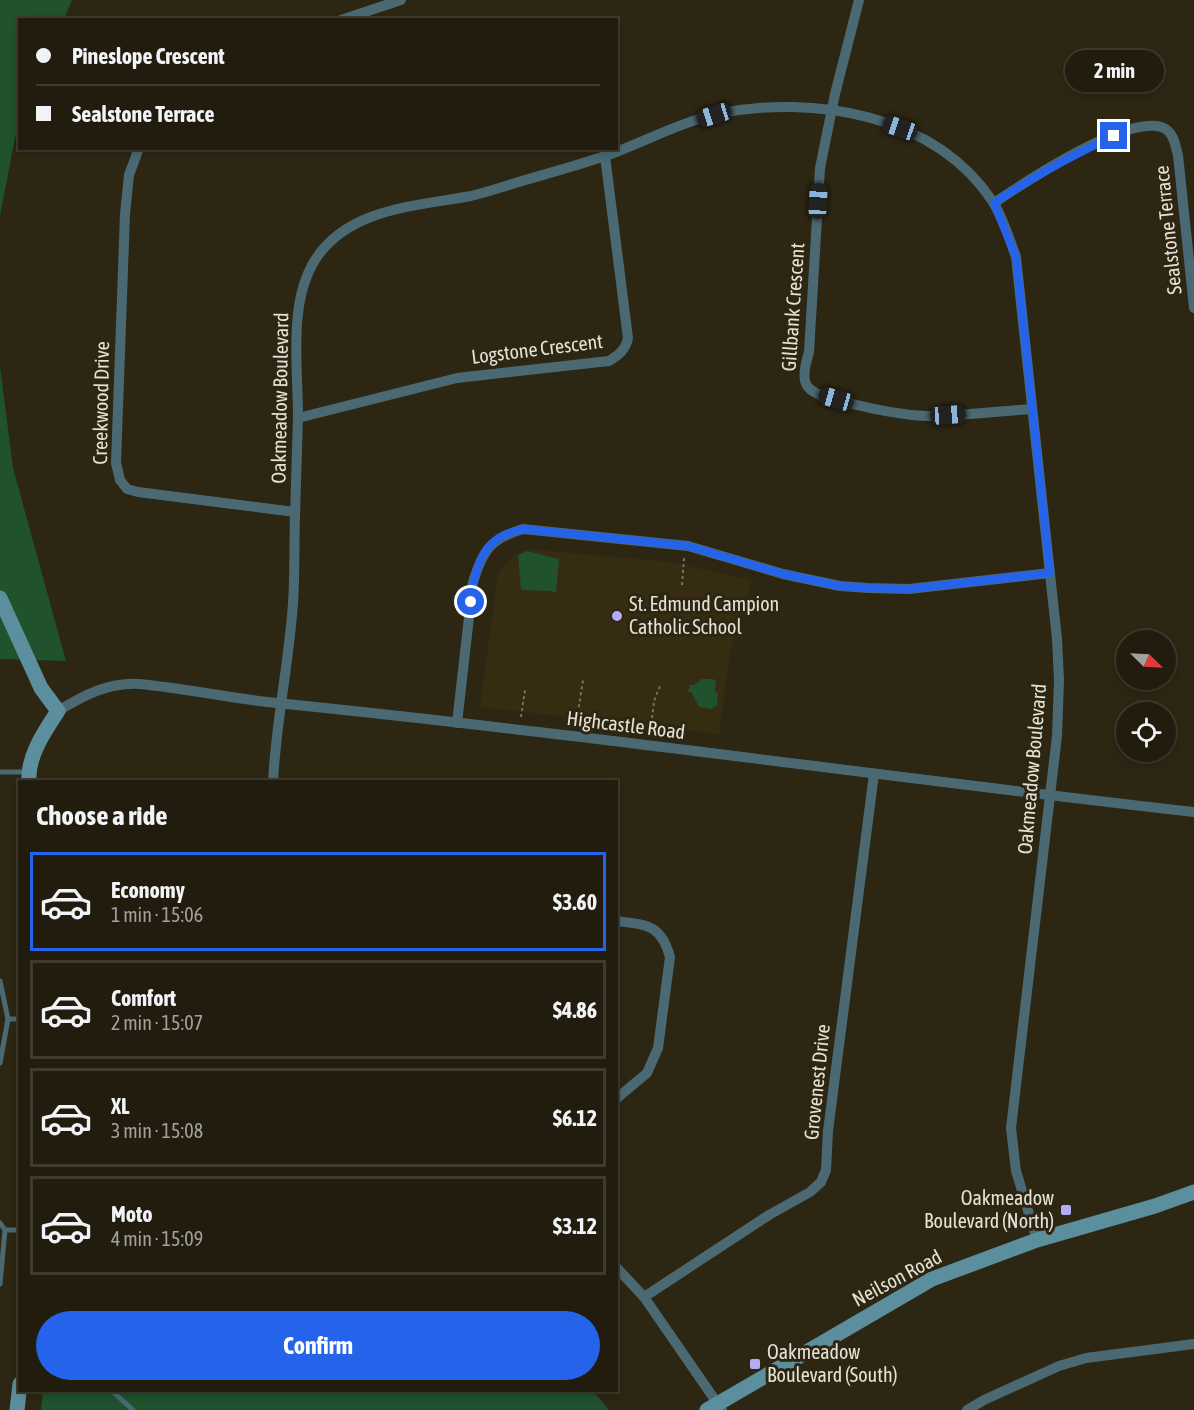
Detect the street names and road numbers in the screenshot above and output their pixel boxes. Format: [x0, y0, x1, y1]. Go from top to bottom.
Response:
street label: Sealstone Terrace [1149, 164, 1186, 296]
street label: Gillbank Crescent [777, 242, 808, 372]
street label: Oakmeadow Boulevard [267, 312, 292, 484]
street label: Logstone Crescent [470, 329, 604, 368]
street label: Creekwood Drive [88, 341, 113, 465]
street label: Oakmeadow Boulevard [1013, 683, 1050, 855]
street label: Highcastle Road [566, 706, 687, 743]
street label: Grovenest Drive [799, 1023, 834, 1141]
street label: Neilson Road [848, 1244, 945, 1311]

